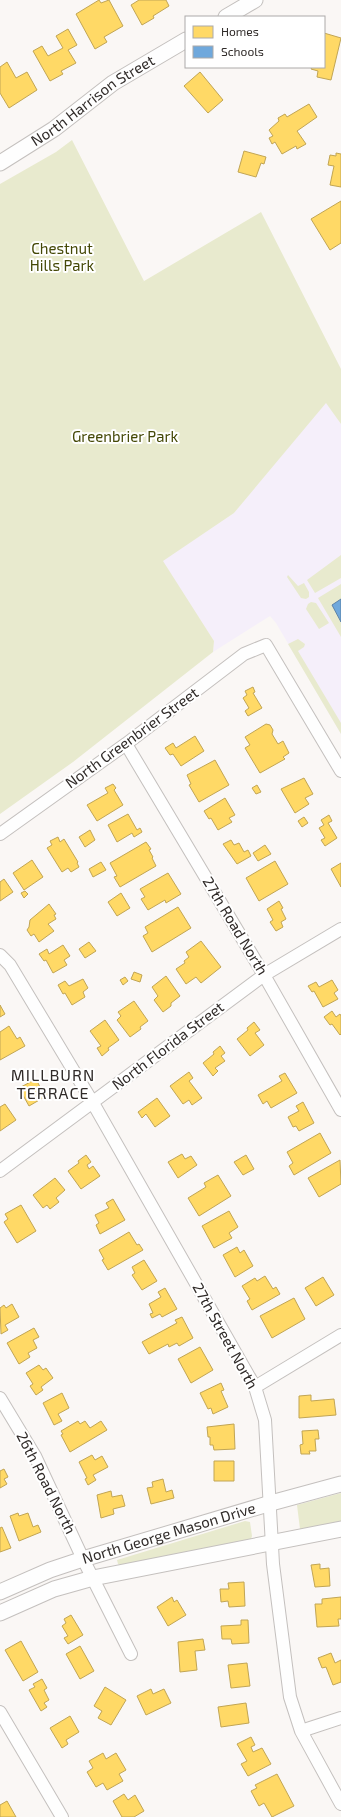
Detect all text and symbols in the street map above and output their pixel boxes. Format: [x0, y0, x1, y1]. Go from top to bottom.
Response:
legend [185, 16, 325, 68]
text: Homes [221, 24, 259, 38]
text: Schools [221, 44, 264, 58]
street label: North Harrison Street [27, 50, 158, 149]
park label: Chestnut Hills Park [30, 239, 95, 274]
park label: Greenbrier Park [72, 427, 178, 445]
street label: North Greenbrier Street [61, 683, 202, 792]
street label: 27th Road North [199, 873, 272, 978]
street label: North Florida Street [108, 997, 227, 1093]
district label: MILLBURN TERRACE [11, 1065, 95, 1102]
street label: 27th Street North [189, 1279, 262, 1392]
street label: 26th Road North [13, 1428, 80, 1537]
street label: North George Mason Drive [80, 1498, 257, 1567]

